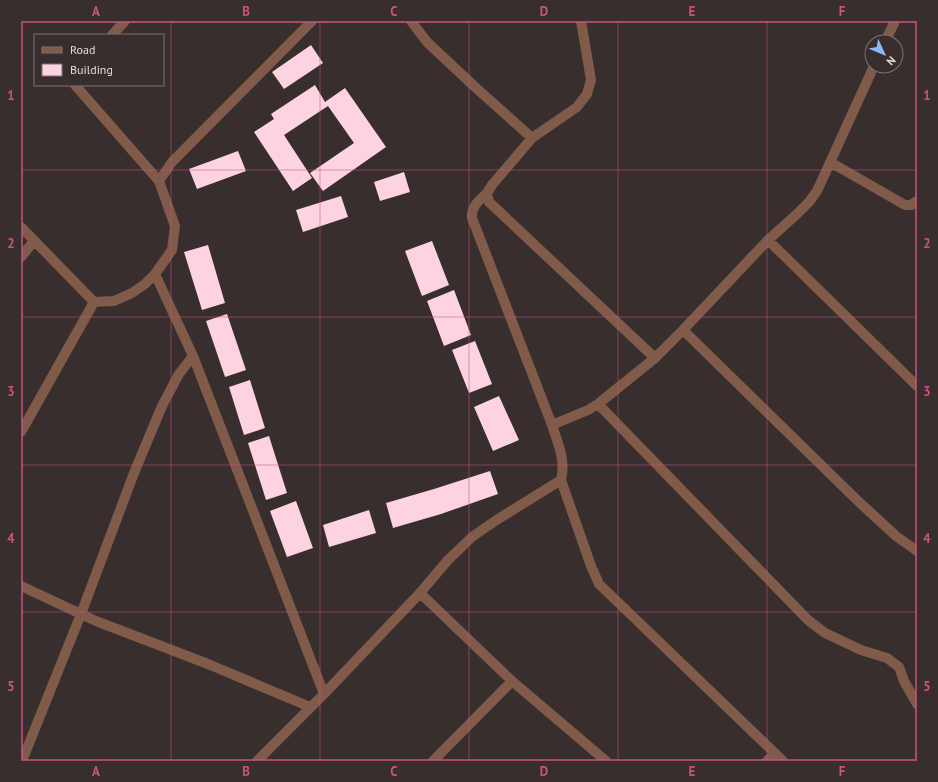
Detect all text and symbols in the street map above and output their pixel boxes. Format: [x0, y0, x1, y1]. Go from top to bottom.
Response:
text: A [92, 3, 100, 20]
text: B [242, 3, 250, 20]
text: C [390, 3, 398, 20]
text: D [540, 3, 548, 20]
text: E [689, 3, 696, 20]
text: F [839, 3, 846, 20]
legend [34, 34, 164, 86]
north arrow [864, 34, 904, 74]
text: Road [70, 42, 95, 57]
text: N [884, 53, 899, 68]
text: Building [70, 62, 113, 77]
text: 1 [7, 87, 15, 104]
text: 1 [923, 87, 931, 104]
text: 2 [7, 235, 15, 252]
text: 2 [923, 235, 931, 252]
text: 3 [7, 383, 15, 400]
text: 3 [923, 383, 931, 400]
text: 4 [7, 530, 15, 547]
text: 4 [923, 530, 931, 547]
text: 5 [7, 678, 15, 695]
text: 5 [923, 678, 931, 695]
text: A [92, 763, 100, 780]
text: B [242, 763, 250, 780]
text: C [390, 763, 398, 780]
text: D [540, 763, 548, 780]
text: E [689, 763, 696, 780]
text: F [839, 763, 846, 780]

